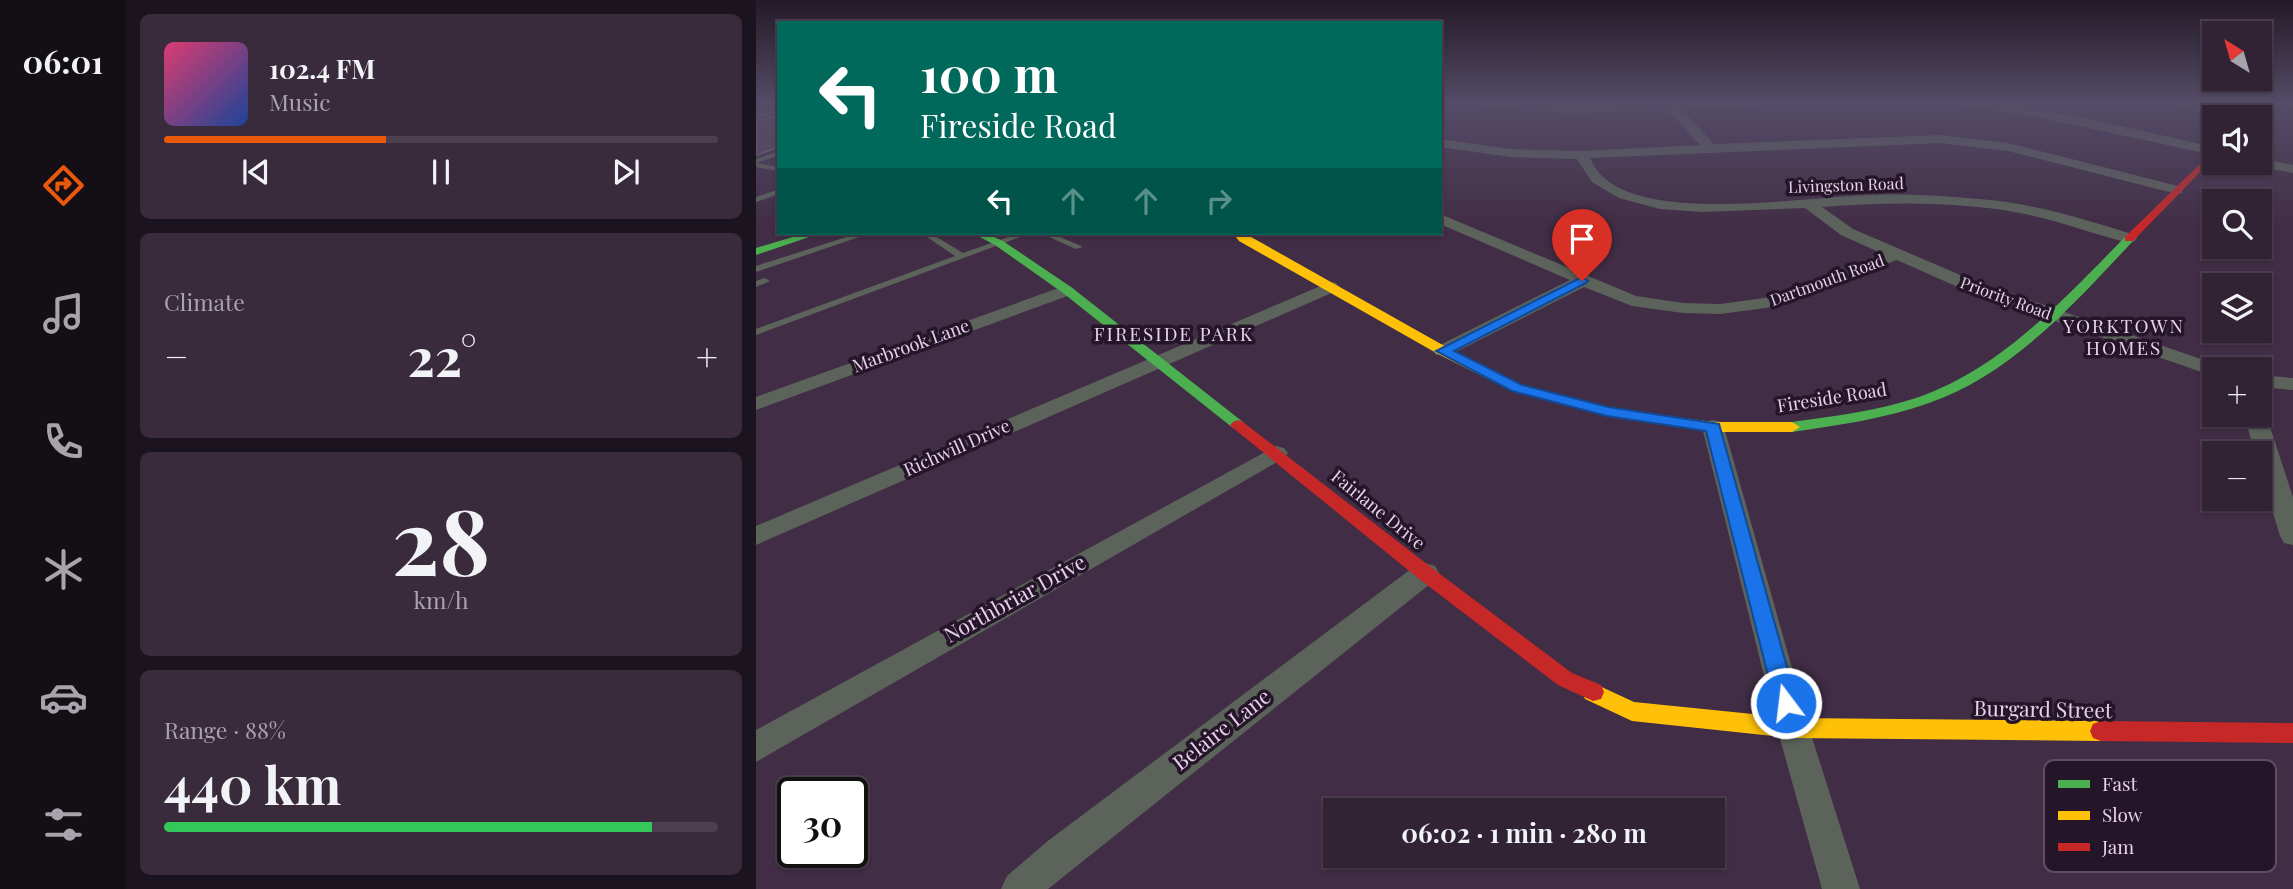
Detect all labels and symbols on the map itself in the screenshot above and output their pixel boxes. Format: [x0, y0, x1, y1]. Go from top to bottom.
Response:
north arrow [2202, 21, 2272, 91]
street label: Livingston Road [1788, 172, 1904, 197]
pin [1552, 209, 1612, 281]
street label: Dartmouth Road [1767, 249, 1887, 310]
street label: Priority Road [1958, 271, 2055, 324]
district label: YORKTOWN HOMES [2062, 312, 2185, 360]
street label: Marbrook Lane [849, 313, 973, 377]
district label: FIRESIDE PARK [1094, 320, 1254, 346]
street label: Fireside Road [1775, 376, 1889, 418]
street label: Richwill Drive [900, 413, 1014, 481]
street label: Fairlane Drive [1327, 464, 1431, 555]
street label: Northbriar Drive [938, 547, 1090, 648]
position arrow [1749, 666, 1823, 740]
street label: Belaire Lane [1166, 681, 1276, 775]
street label: Burgard Street [1973, 693, 2113, 723]
legend [2044, 760, 2276, 872]
text: Fast [2102, 770, 2138, 796]
speed limit sign: 30 [777, 777, 868, 868]
text: Slow [2102, 801, 2143, 827]
text: Jam [2101, 833, 2134, 859]

